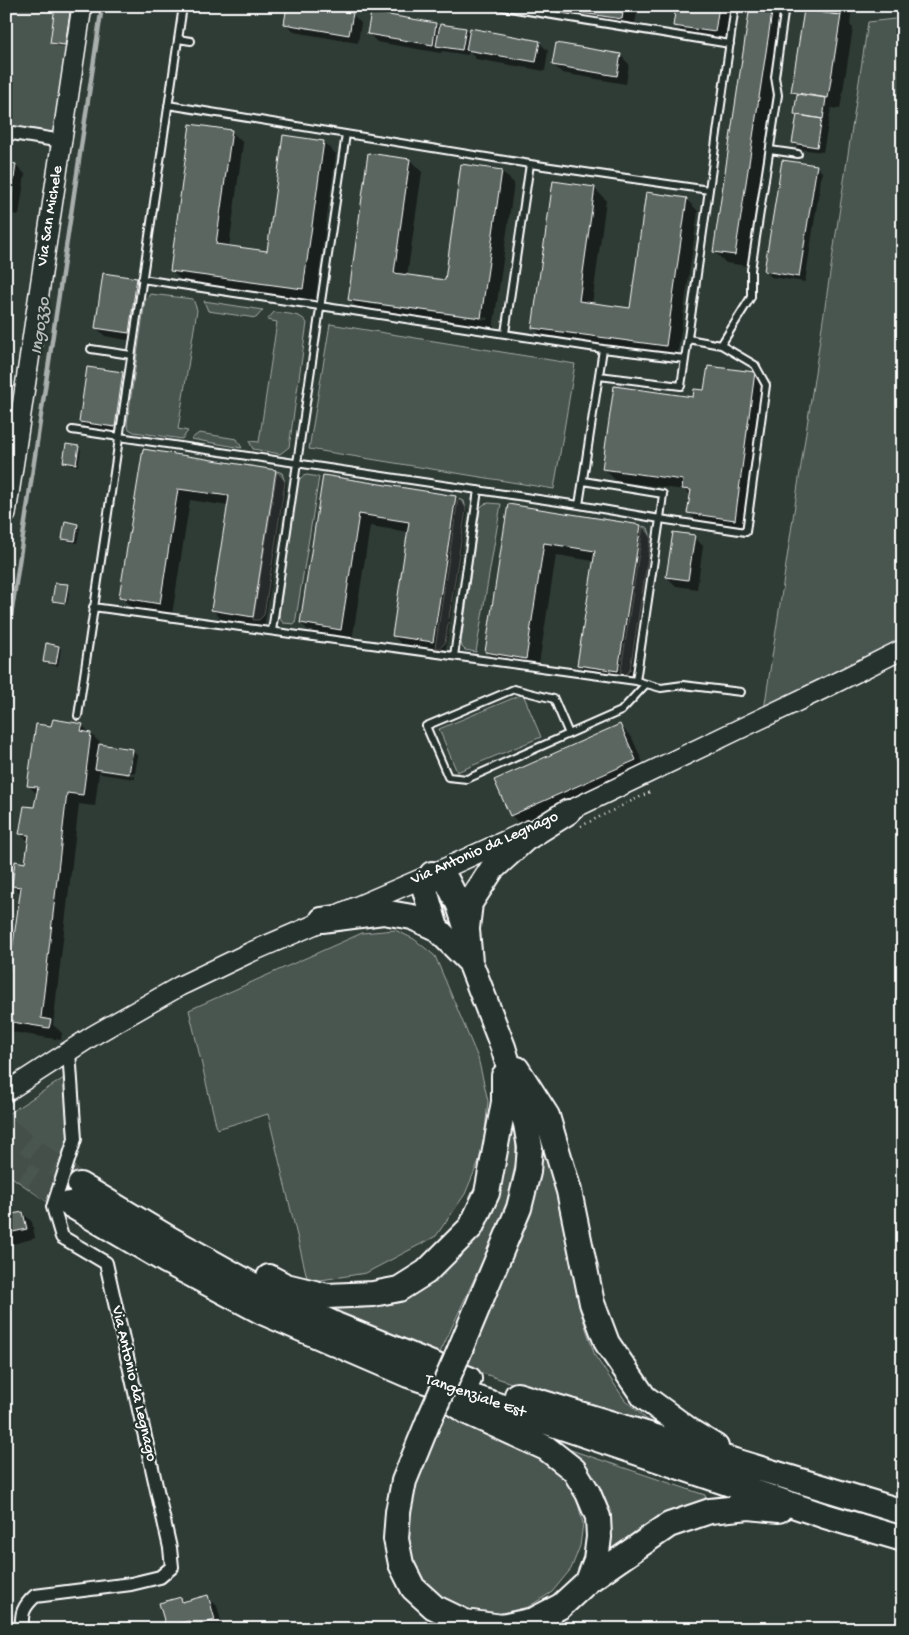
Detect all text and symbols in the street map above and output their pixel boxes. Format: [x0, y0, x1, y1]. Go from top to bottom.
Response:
street label: Via San Michele [34, 164, 68, 269]
water label: Ingozzo [27, 295, 56, 356]
street label: Via Antonio da Legnago [407, 808, 562, 890]
street label: Via Antonio da Legnago [106, 1303, 160, 1464]
street label: Tangenziale Est [421, 1371, 529, 1424]

